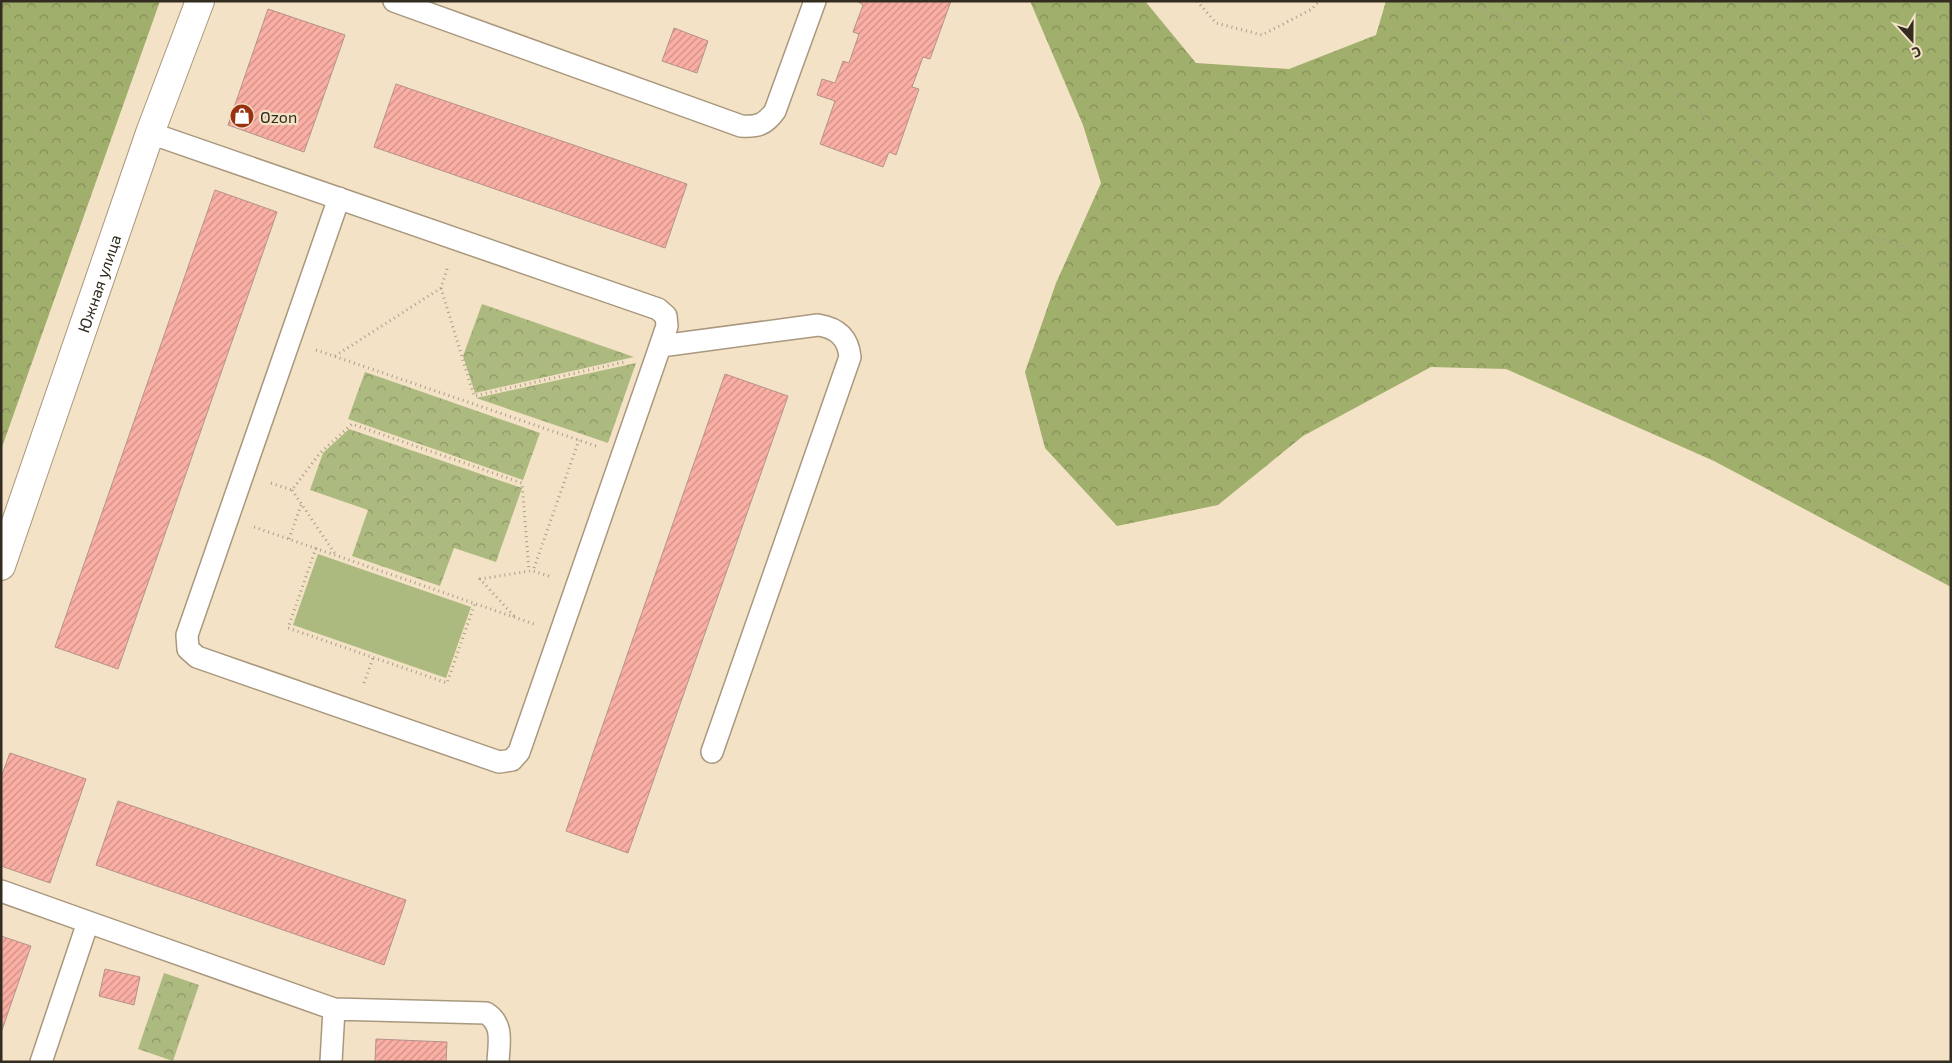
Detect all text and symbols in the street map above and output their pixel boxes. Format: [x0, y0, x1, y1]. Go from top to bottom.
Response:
north arrow [1887, 15, 1937, 65]
text: С [1910, 43, 1924, 62]
shop icon: Ozon [229, 103, 255, 129]
place label: Ozon [260, 107, 297, 126]
street label: Южная улица [73, 232, 124, 335]

